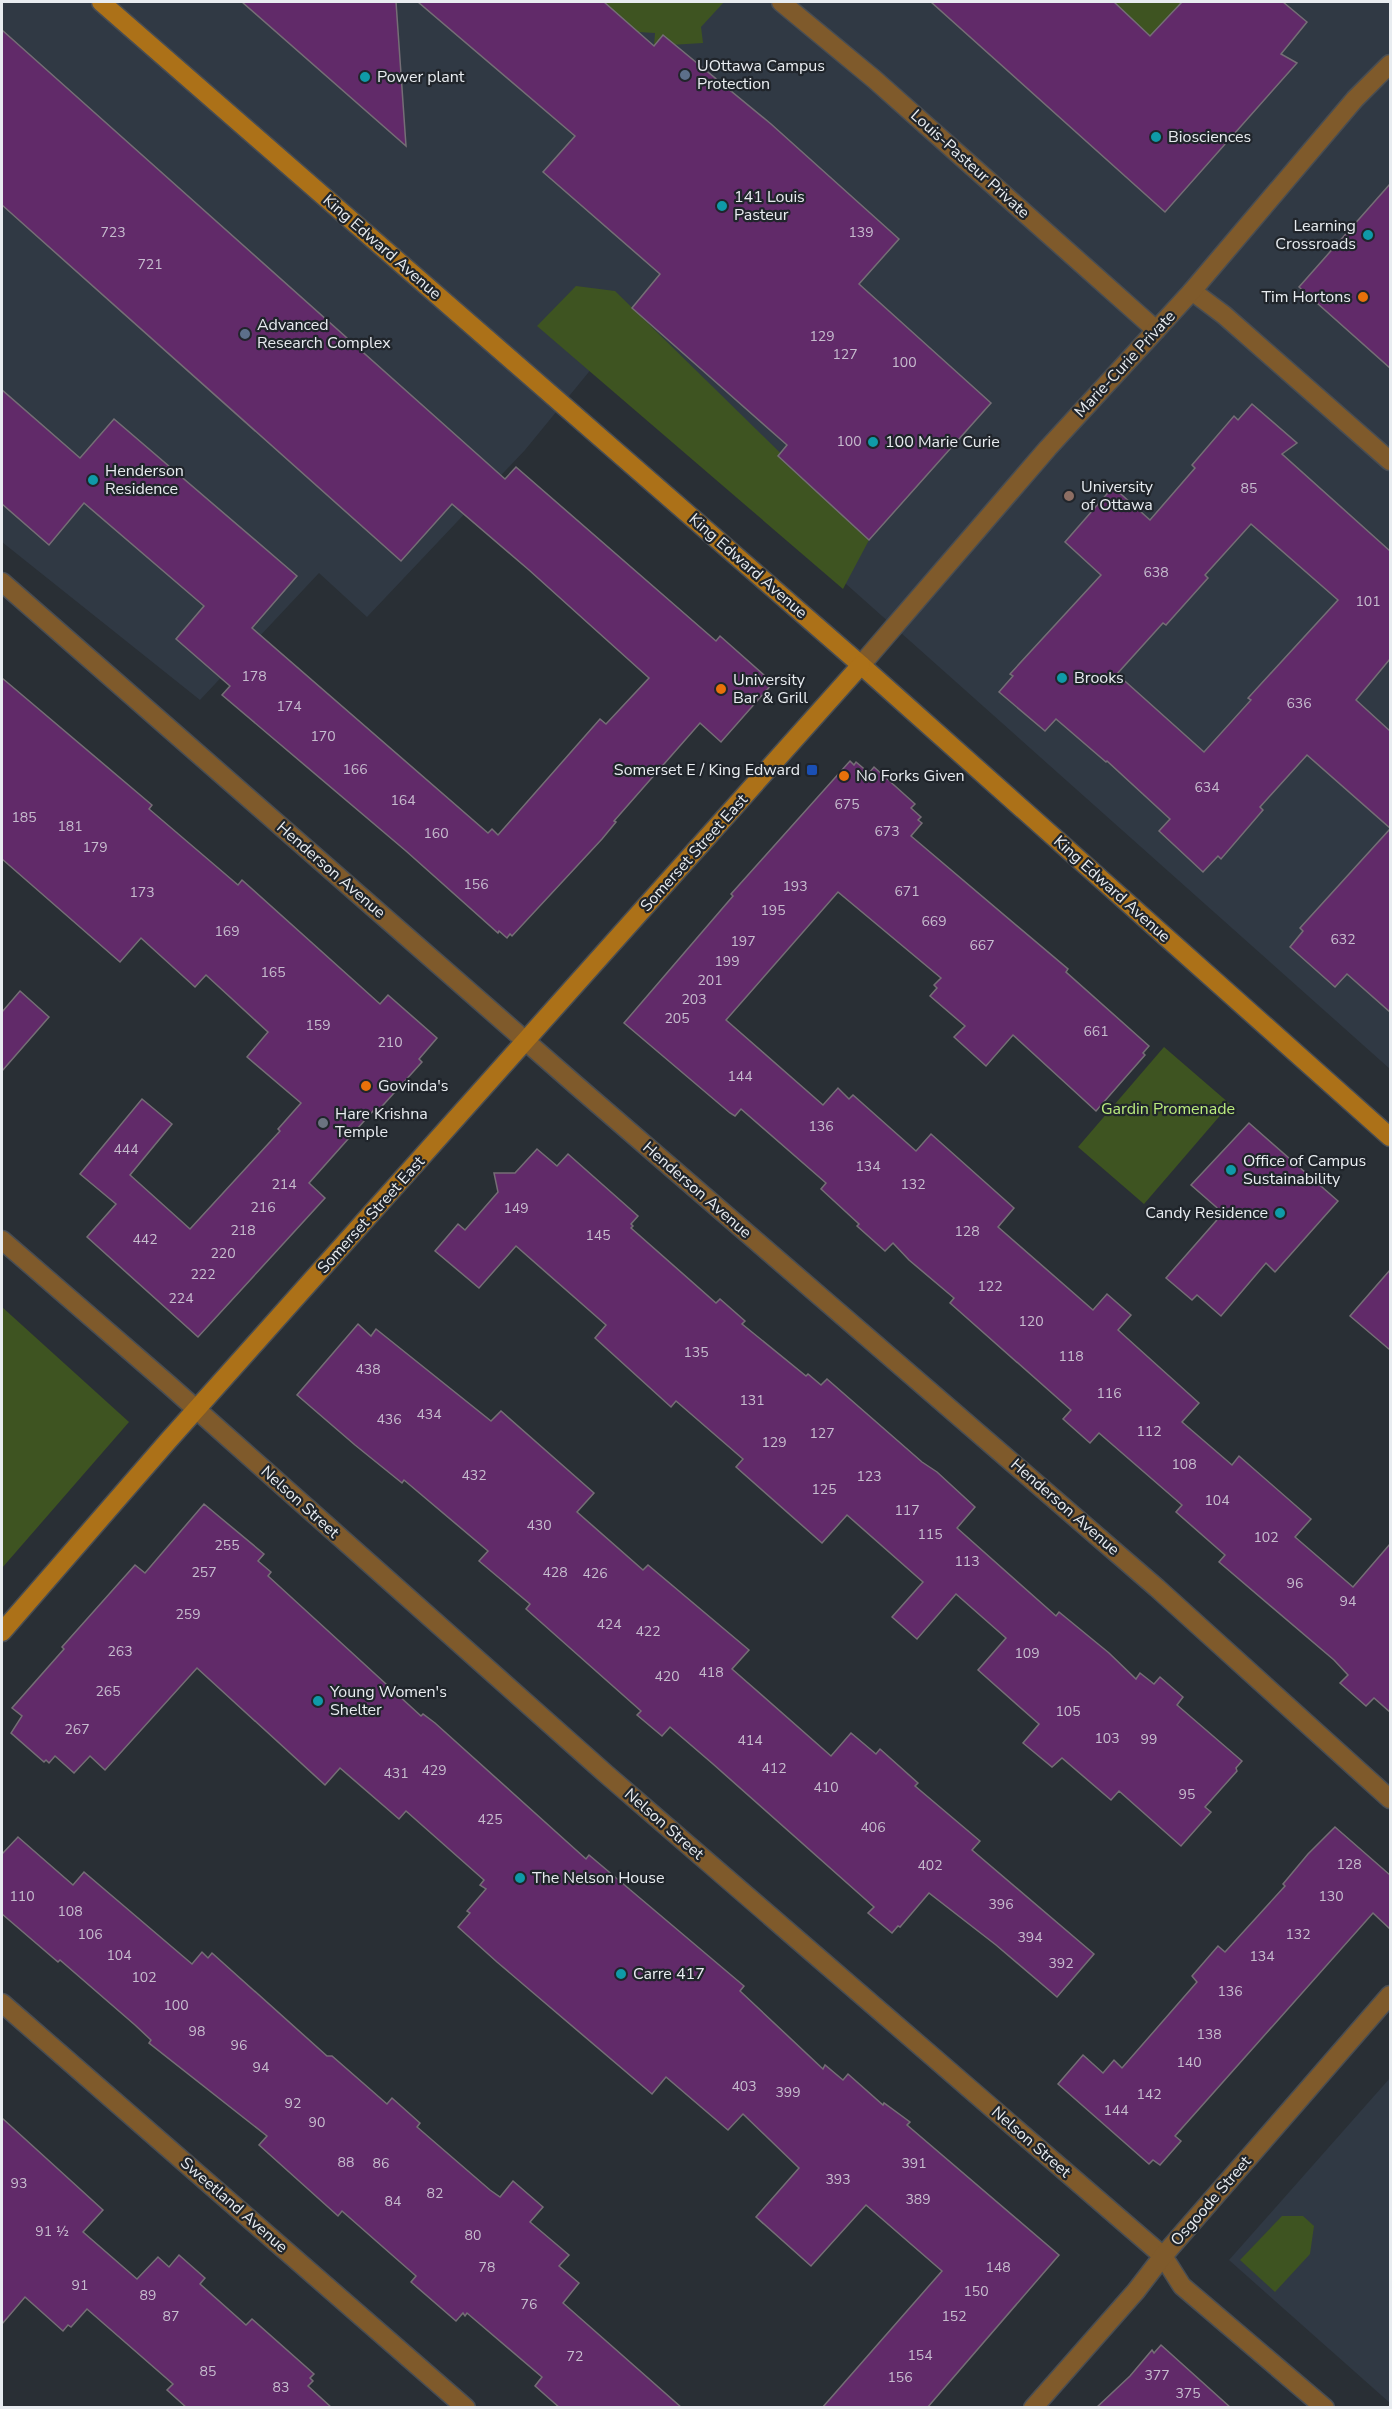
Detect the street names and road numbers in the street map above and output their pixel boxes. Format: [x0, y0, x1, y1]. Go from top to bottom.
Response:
street label: Louis-Pasteur Private [906, 105, 1034, 223]
street label: King Edward Avenue [318, 189, 446, 305]
street label: Marie-Curie Private [1070, 306, 1180, 422]
street label: King Edward Avenue [684, 508, 812, 624]
street label: Somerset Street East [635, 789, 753, 917]
street label: Henderson Avenue [272, 817, 390, 923]
street label: King Edward Avenue [1049, 831, 1175, 947]
street label: Henderson Avenue [638, 1137, 756, 1243]
street label: Somerset Street East [312, 1151, 430, 1279]
street label: Henderson Avenue [1006, 1454, 1124, 1560]
street label: Nelson Street [256, 1461, 344, 1543]
street label: Nelson Street [620, 1783, 709, 1865]
street label: Nelson Street [987, 2101, 1076, 2183]
street label: Osgoode Street [1166, 2151, 1257, 2251]
street label: Sweetland Avenue [176, 2152, 292, 2258]

